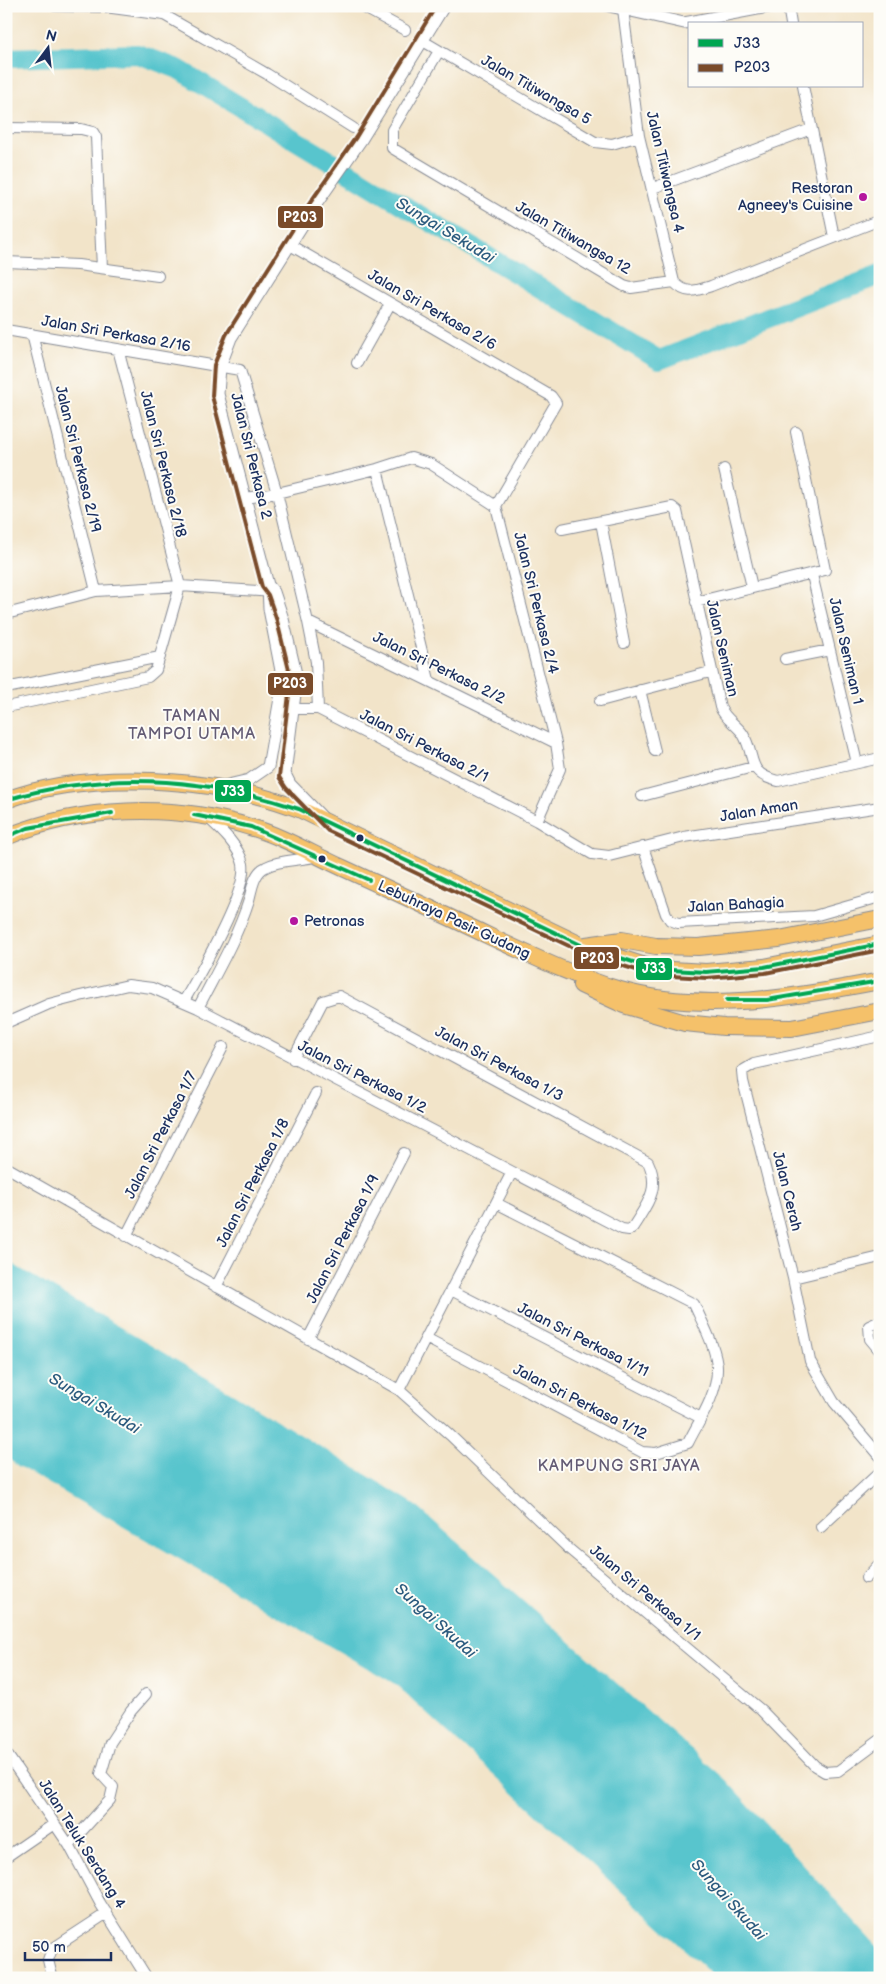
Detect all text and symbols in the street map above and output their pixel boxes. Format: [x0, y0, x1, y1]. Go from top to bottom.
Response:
north arrow [22, 22, 72, 72]
legend [688, 22, 864, 88]
text: N [44, 26, 59, 45]
text: J33 [734, 34, 761, 53]
street label: Jalan Titiwangsa 5 [478, 51, 594, 129]
text: P203 [734, 58, 770, 77]
street label: Jalan Titiwangsa 4 [642, 109, 688, 235]
place label: Restoran Agneey's Cuisine [738, 179, 853, 215]
marker: Restoran Agneey's Cuisine [857, 191, 869, 203]
water label: Sungai Sekudai [392, 194, 499, 269]
street label: Jalan Titiwangsa 12 [512, 197, 634, 279]
line badge: P203 [277, 205, 324, 229]
text: P203 [283, 209, 317, 226]
street label: Jalan Sri Perkasa 2/6 [364, 265, 500, 355]
street label: Jalan Sri Perkasa 2/16 [40, 312, 192, 356]
street label: Jalan Sri Perkasa 2/19 [51, 384, 105, 534]
street label: Jalan Sri Perkasa 2/18 [136, 388, 191, 540]
street label: Jalan Sri Perkasa 2 [226, 391, 276, 521]
street label: Jalan Sri Perkasa 2/4 [509, 530, 563, 676]
street label: Jalan Seniman 1 [824, 596, 868, 706]
street label: Jalan Seniman [702, 598, 742, 698]
street label: Jalan Sri Perkasa 2/2 [370, 628, 509, 708]
line badge: P203 [267, 672, 314, 696]
text: P203 [273, 675, 307, 692]
street label: Jalan Sri Perkasa 2/1 [356, 705, 492, 787]
district label: TAMAN TAMPOI UTAMA [128, 707, 256, 744]
line badge: J33 [214, 779, 252, 803]
text: J33 [221, 783, 245, 800]
street label: Jalan Aman [719, 795, 799, 827]
unlabelled marker [355, 833, 365, 843]
unlabelled marker [317, 854, 327, 864]
street label: Lebuhraya Pasir Gudang [375, 876, 533, 964]
street label: Jalan Bahagia [687, 893, 785, 917]
place label: Petronas [304, 912, 365, 931]
marker: Petronas [288, 915, 300, 927]
line badge: P203 [573, 946, 620, 970]
text: P203 [580, 950, 614, 967]
line badge: J33 [635, 957, 673, 981]
text: J33 [642, 960, 666, 977]
street label: Jalan Sri Perkasa 1/3 [432, 1022, 566, 1106]
street label: Jalan Sri Perkasa 1/2 [294, 1036, 430, 1118]
street label: Jalan Sri Perkasa 1/7 [121, 1067, 202, 1202]
street label: Jalan Sri Perkasa 1/8 [212, 1115, 294, 1251]
street label: Jalan Cerah [768, 1149, 806, 1233]
street label: Jalan Sri Perkasa 1/9 [302, 1171, 384, 1307]
street label: Jalan Sri Perkasa 1/11 [514, 1299, 652, 1381]
street label: Jalan Sri Perkasa 1/12 [510, 1360, 650, 1444]
water label: Sungai Skudai [45, 1369, 144, 1439]
district label: KAMPUNG SRI JAYA [538, 1457, 700, 1476]
street label: Jalan Sri Perkasa 1/1 [586, 1541, 704, 1645]
water label: Sungai Skudai [391, 1580, 481, 1663]
street label: Jalan Teluk Serdang 4 [34, 1776, 130, 1912]
water label: Sungai Skudai [687, 1856, 770, 1946]
scale bar [25, 1929, 111, 1961]
text: 50 m [32, 1938, 66, 1957]

